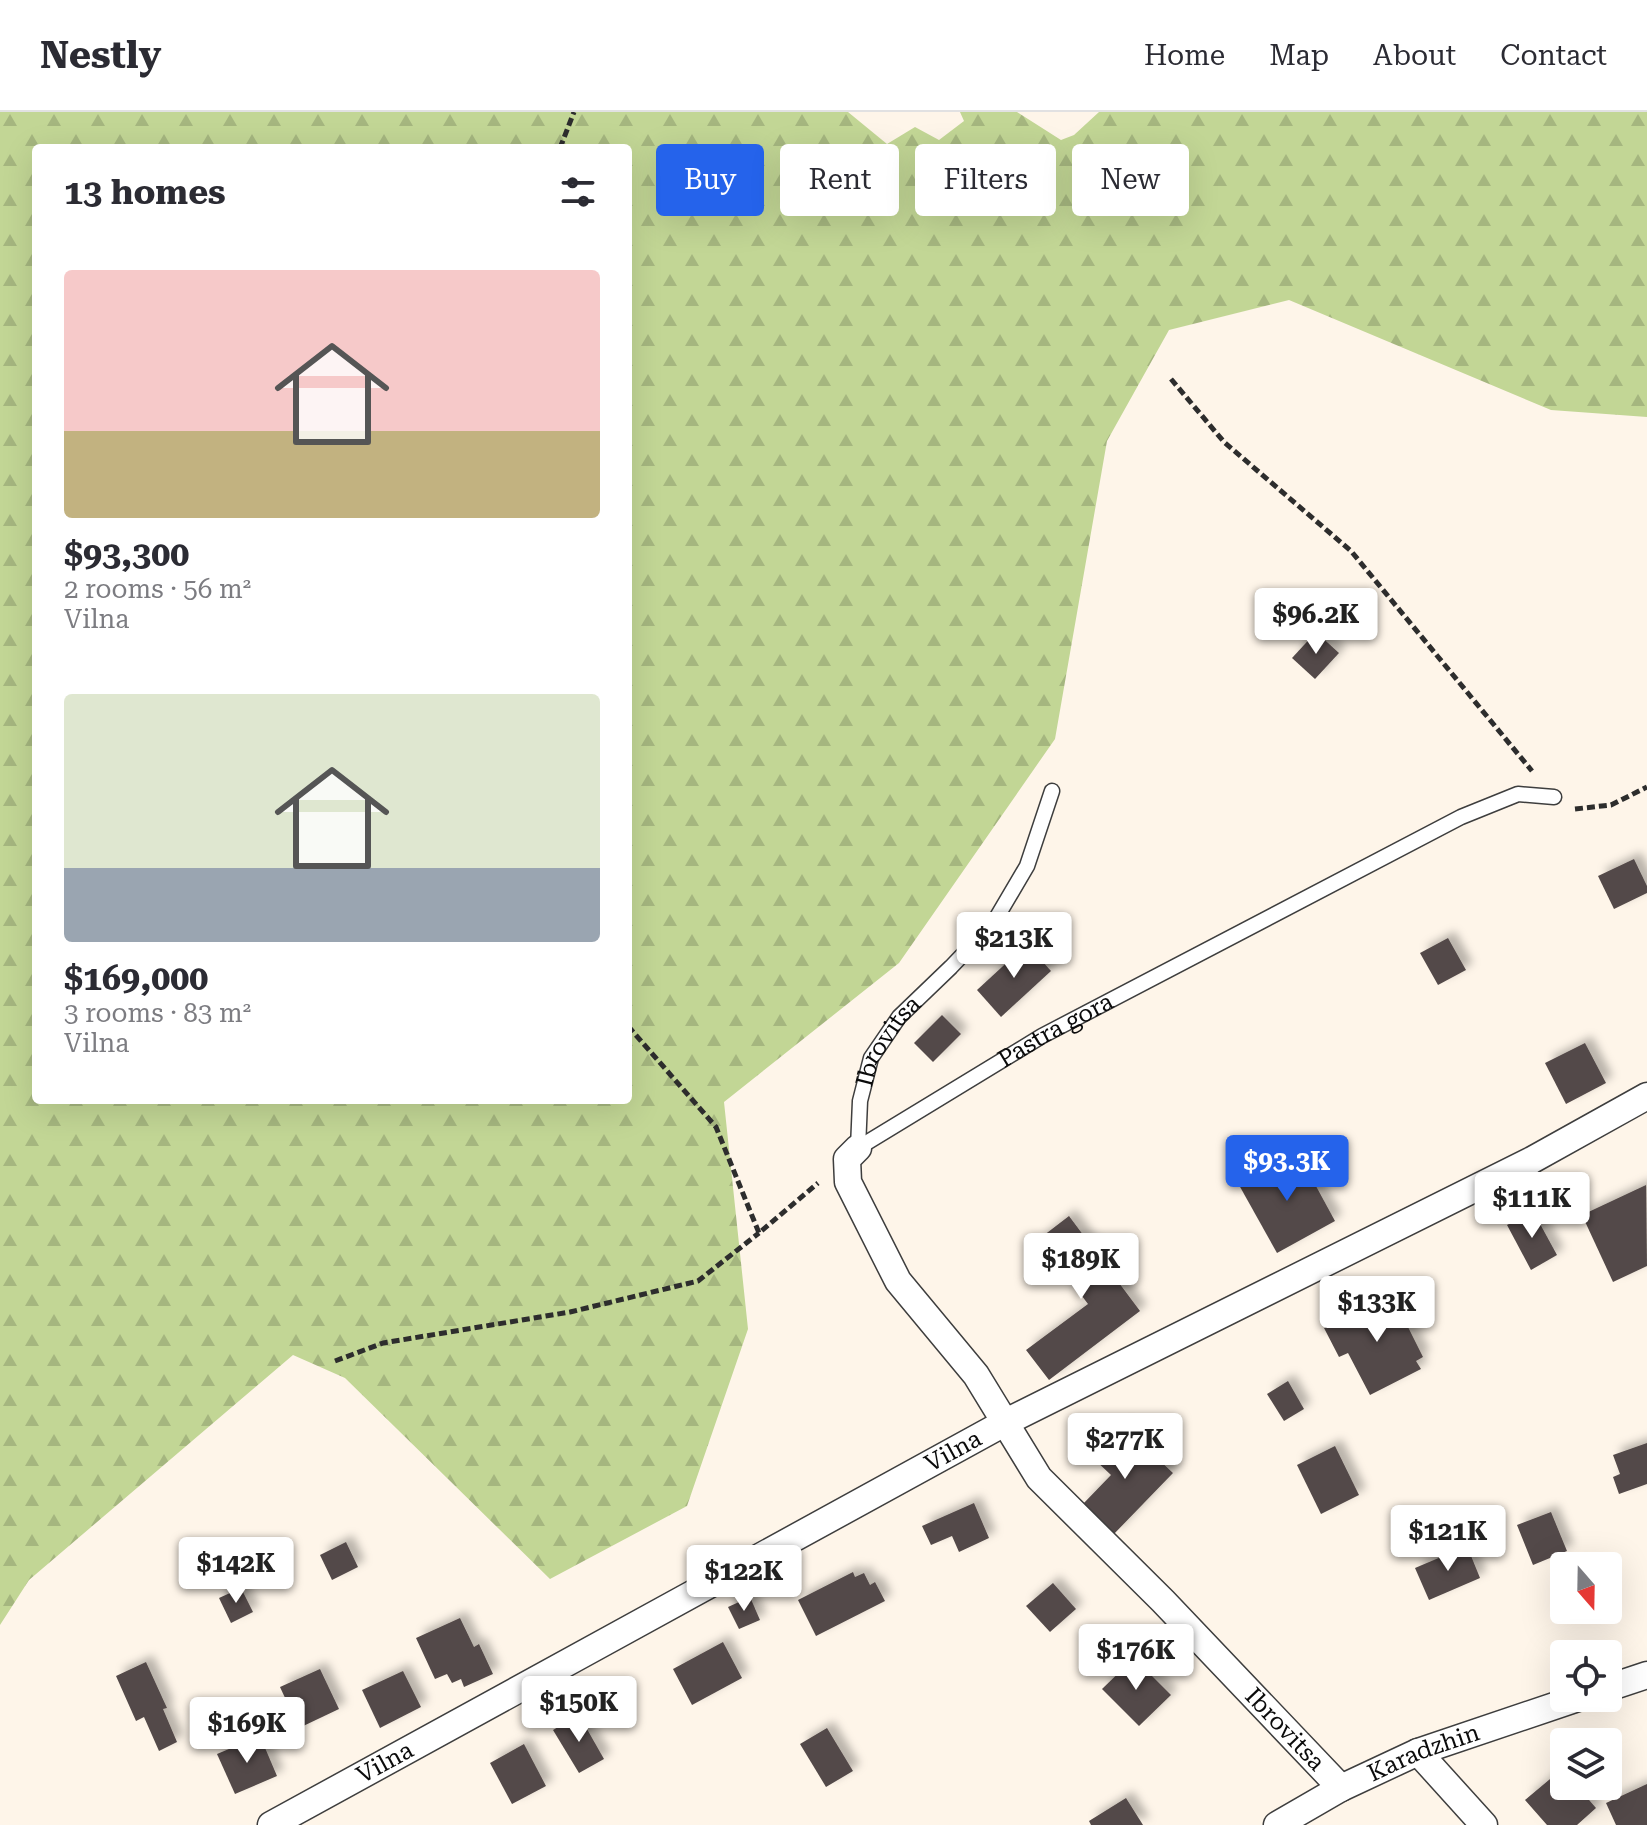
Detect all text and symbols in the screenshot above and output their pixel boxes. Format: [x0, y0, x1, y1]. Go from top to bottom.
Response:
text: Nestly [40, 33, 161, 77]
text: Home [1144, 39, 1225, 72]
text: Map [1269, 39, 1329, 72]
text: About [1373, 39, 1456, 72]
text: Contact [1500, 39, 1607, 72]
chip: Buy [656, 144, 764, 216]
chip: Rent [780, 144, 899, 216]
chip: Filters [915, 144, 1056, 216]
chip: New [1072, 144, 1189, 216]
icon: filters [556, 170, 600, 214]
text: 13 homes [64, 172, 226, 212]
icon: home [260, 322, 404, 466]
text: $93,300 [64, 534, 189, 574]
text: 2 rooms · 56 m² [64, 574, 251, 604]
pin: $96.2K [1251, 588, 1381, 656]
text: $96.2K [1273, 599, 1359, 629]
text: Vilna [64, 604, 129, 634]
icon: home [260, 746, 404, 890]
pin: $213K [958, 912, 1070, 980]
text: $213K [975, 923, 1053, 953]
text: $169,000 [64, 958, 208, 998]
street label: Pastra gora [993, 987, 1118, 1073]
street label: Ibrovitsa [850, 990, 926, 1090]
text: 3 rooms · 83 m² [64, 998, 251, 1028]
text: Vilna [64, 1028, 129, 1058]
pin: $93.3K [1222, 1135, 1352, 1203]
text: $93.3K [1244, 1146, 1330, 1176]
pin: $111K [1476, 1172, 1588, 1240]
text: $111K [1493, 1183, 1571, 1213]
pin: $189K [1025, 1233, 1137, 1301]
text: $189K [1042, 1244, 1120, 1274]
pin: $133K [1321, 1276, 1433, 1344]
text: $133K [1338, 1287, 1416, 1317]
pin: $277K [1069, 1413, 1181, 1481]
street label: Vilna [920, 1424, 986, 1478]
text: $277K [1086, 1424, 1164, 1454]
pin: $121K [1392, 1505, 1504, 1573]
text: $121K [1409, 1516, 1487, 1546]
pin: $142K [180, 1537, 292, 1605]
pin: $122K [688, 1545, 800, 1613]
text: $142K [197, 1548, 275, 1578]
north arrow [1550, 1552, 1622, 1624]
map controls [1550, 1552, 1622, 1800]
text: $122K [705, 1556, 783, 1586]
pin: $176K [1080, 1624, 1192, 1692]
text: $176K [1097, 1635, 1175, 1665]
button: locate [1550, 1640, 1622, 1712]
pin: $150K [523, 1676, 635, 1744]
street label: Ibrovitsa [1239, 1682, 1331, 1776]
text: $150K [540, 1687, 618, 1717]
pin: $169K [191, 1697, 303, 1765]
text: $169K [208, 1708, 286, 1738]
street label: Karadzhin [1363, 1718, 1483, 1787]
button: layers [1550, 1728, 1622, 1800]
street label: Vilna [352, 1736, 418, 1789]

